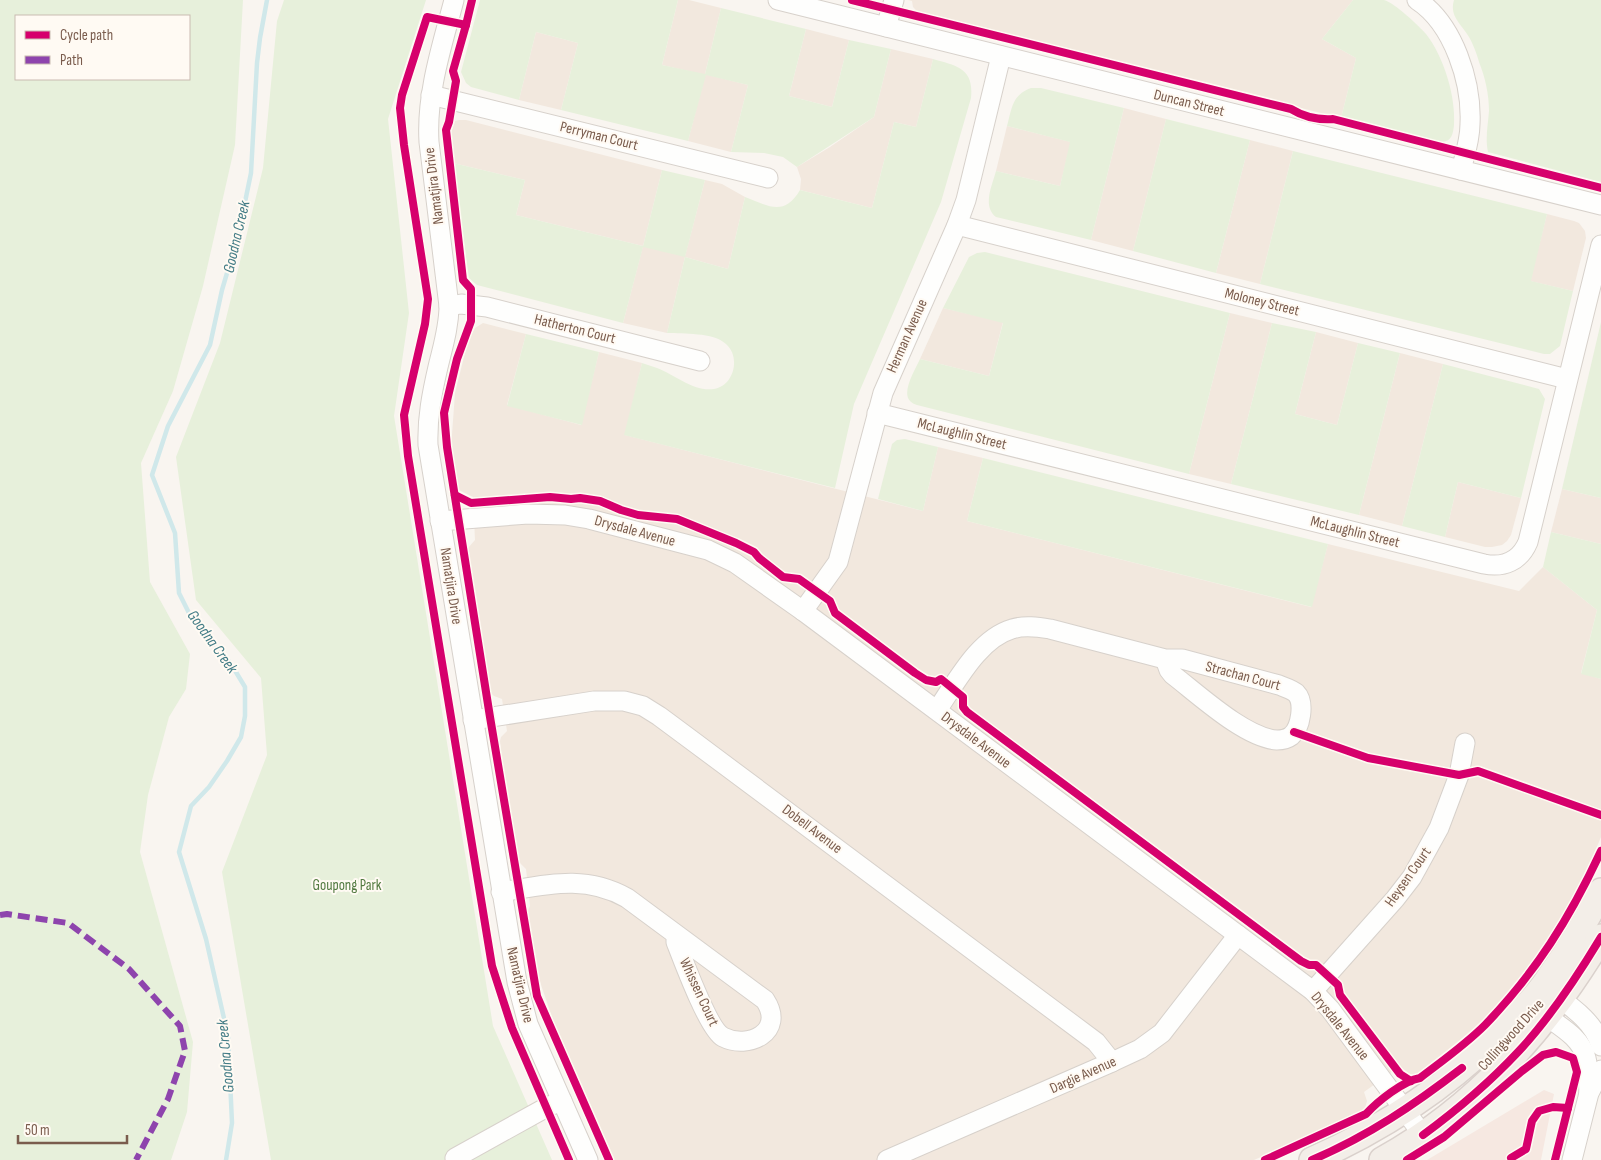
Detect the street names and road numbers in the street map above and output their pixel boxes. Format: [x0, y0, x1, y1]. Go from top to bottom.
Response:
street label: Duncan Street [1152, 85, 1227, 121]
street label: Perryman Court [558, 117, 640, 155]
street label: Namatjira Drive [420, 146, 448, 226]
street label: Moloney Street [1223, 284, 1302, 321]
street label: Herman Avenue [882, 296, 932, 376]
street label: Hatherton Court [532, 310, 618, 348]
street label: McLaughlin Street [915, 414, 1009, 454]
street label: Drysdale Avenue [593, 511, 677, 551]
street label: McLaughlin Street [1308, 512, 1402, 552]
street label: Namatjira Drive [436, 546, 466, 626]
street label: Strachan Court [1204, 657, 1283, 695]
street label: Drysdale Avenue [937, 707, 1015, 773]
street label: Dobell Avenue [778, 800, 846, 858]
street label: Heysen Court [1381, 843, 1436, 910]
street label: Namatjira Drive [502, 945, 538, 1025]
street label: Whissen Court [675, 955, 723, 1030]
street label: Drysdale Avenue [1307, 988, 1373, 1064]
street label: Collingwood Drive [1474, 995, 1548, 1075]
street label: Dargie Avenue [1047, 1052, 1119, 1098]

